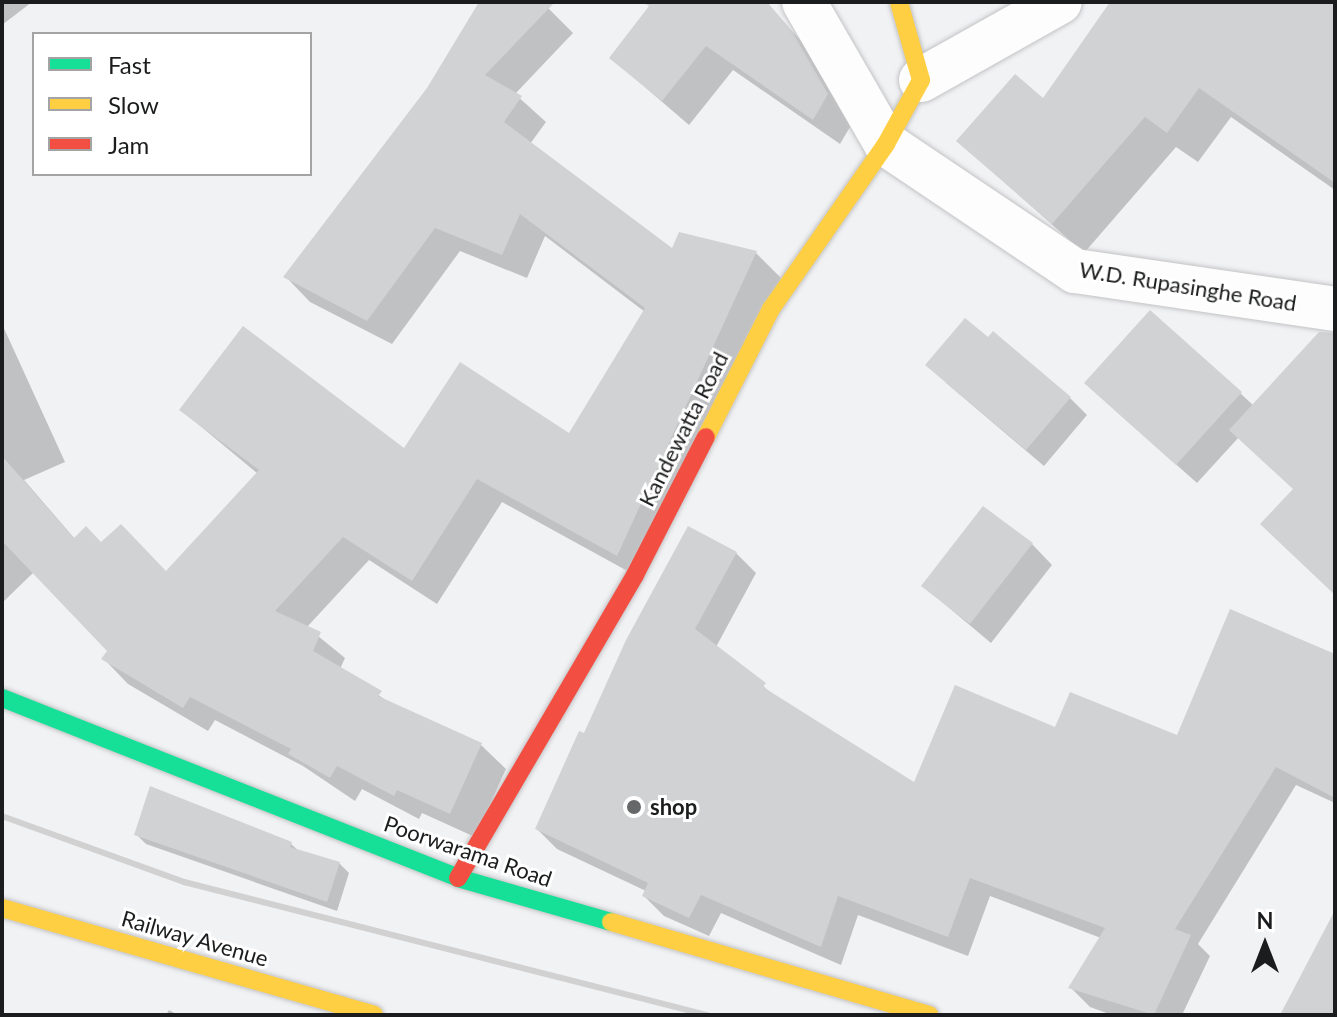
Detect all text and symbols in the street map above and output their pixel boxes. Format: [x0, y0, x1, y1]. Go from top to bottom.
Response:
legend [32, 32, 312, 176]
text: Fast [108, 50, 151, 79]
text: Slow [108, 90, 159, 119]
text: Jam [108, 130, 149, 159]
street label: W.D. Rupasinghe Road [1078, 256, 1298, 316]
street label: Kandewatta Road [633, 347, 733, 511]
place label: shop [650, 794, 697, 820]
marker: shop [625, 798, 643, 816]
street label: Poorwarama Road [381, 810, 555, 892]
street label: Railway Avenue [118, 904, 272, 972]
north arrow [1225, 905, 1305, 985]
text: N [1257, 907, 1273, 934]

